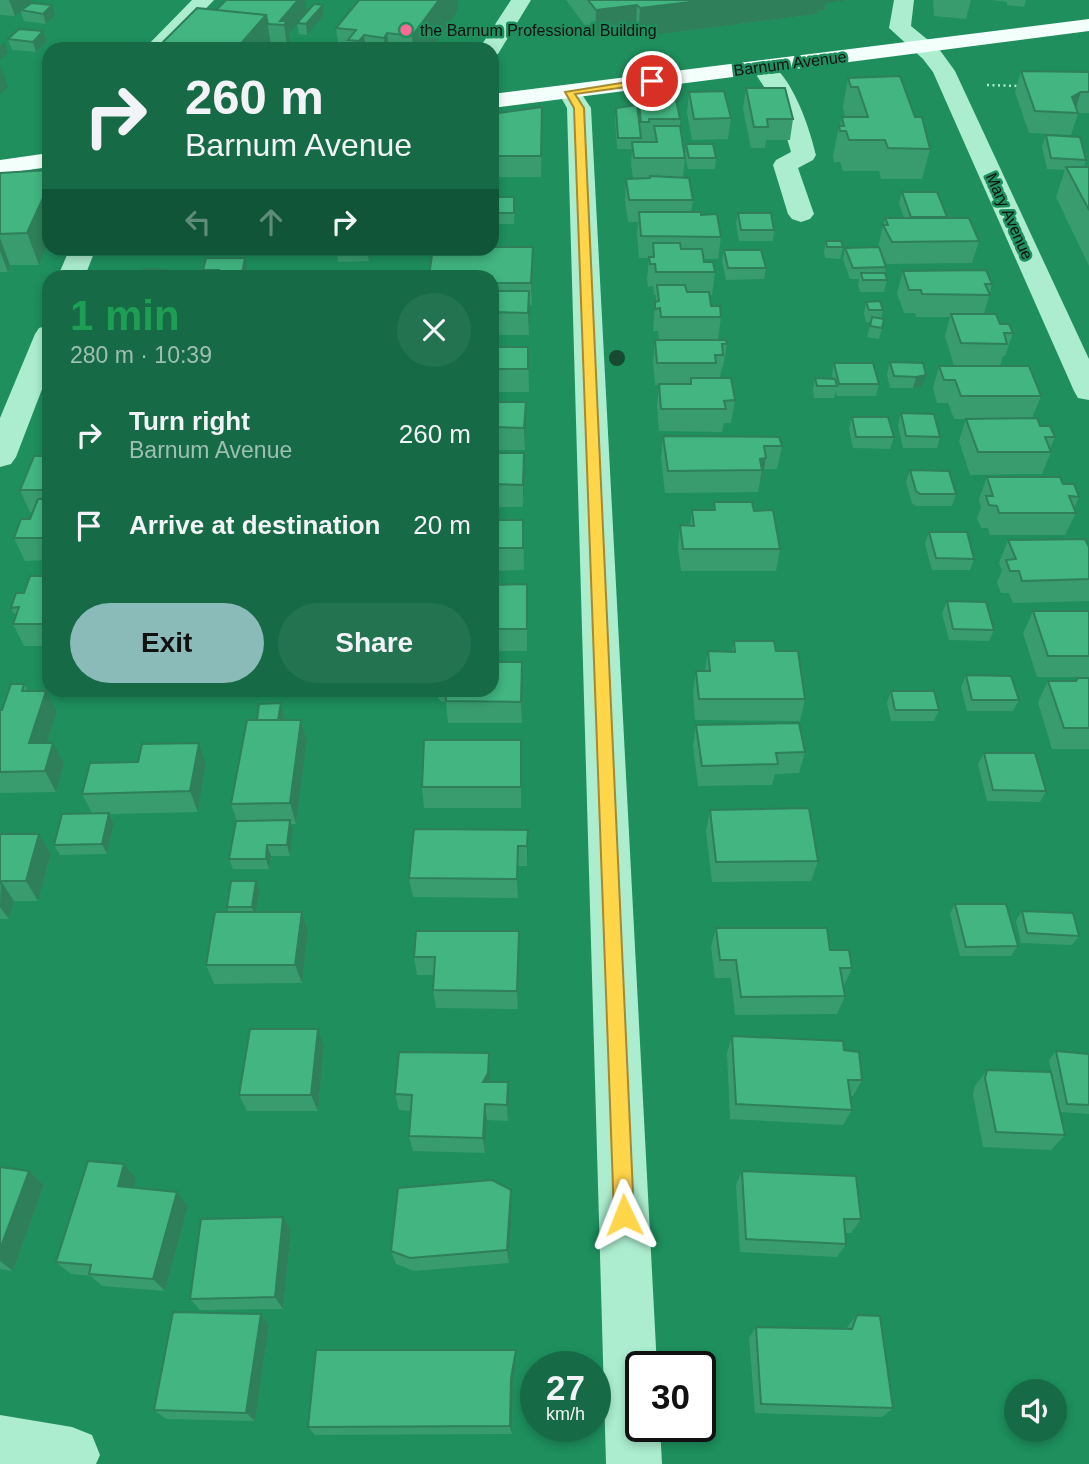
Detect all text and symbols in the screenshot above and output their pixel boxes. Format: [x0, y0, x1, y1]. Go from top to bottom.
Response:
marker: the Barnum Professional Building [398, 22, 414, 38]
place label: the Barnum Professional Building [420, 22, 657, 39]
street label: Barnum Avenue [733, 48, 848, 79]
pin [622, 51, 682, 111]
icon: arrive [633, 62, 671, 100]
icon: right [70, 70, 161, 161]
text: 260 m [185, 70, 324, 124]
text: Barnum Avenue [185, 127, 412, 163]
street label: Mary Avenue [983, 170, 1036, 262]
icon: left [179, 203, 217, 241]
icon: ahead [252, 203, 290, 241]
icon: right [325, 203, 363, 241]
text: 1 min [70, 292, 180, 339]
button: close [397, 293, 471, 367]
text: 280 m · 10:39 [70, 342, 212, 368]
text: Turn right [129, 406, 250, 436]
icon: right [70, 416, 108, 454]
text: 260 m [399, 419, 471, 449]
text: Barnum Avenue [129, 437, 292, 463]
icon: arrive [70, 507, 108, 545]
text: Arrive at destination [129, 510, 380, 540]
text: 20 m [413, 510, 471, 540]
button: Exit [70, 603, 264, 683]
button: Share [278, 603, 471, 683]
position arrow [587, 1178, 661, 1252]
speed limit sign: 30 [625, 1351, 716, 1442]
text: 27 [546, 1368, 585, 1407]
map controls [1004, 1379, 1067, 1442]
button: sound [1004, 1379, 1067, 1442]
text: km/h [546, 1404, 585, 1424]

